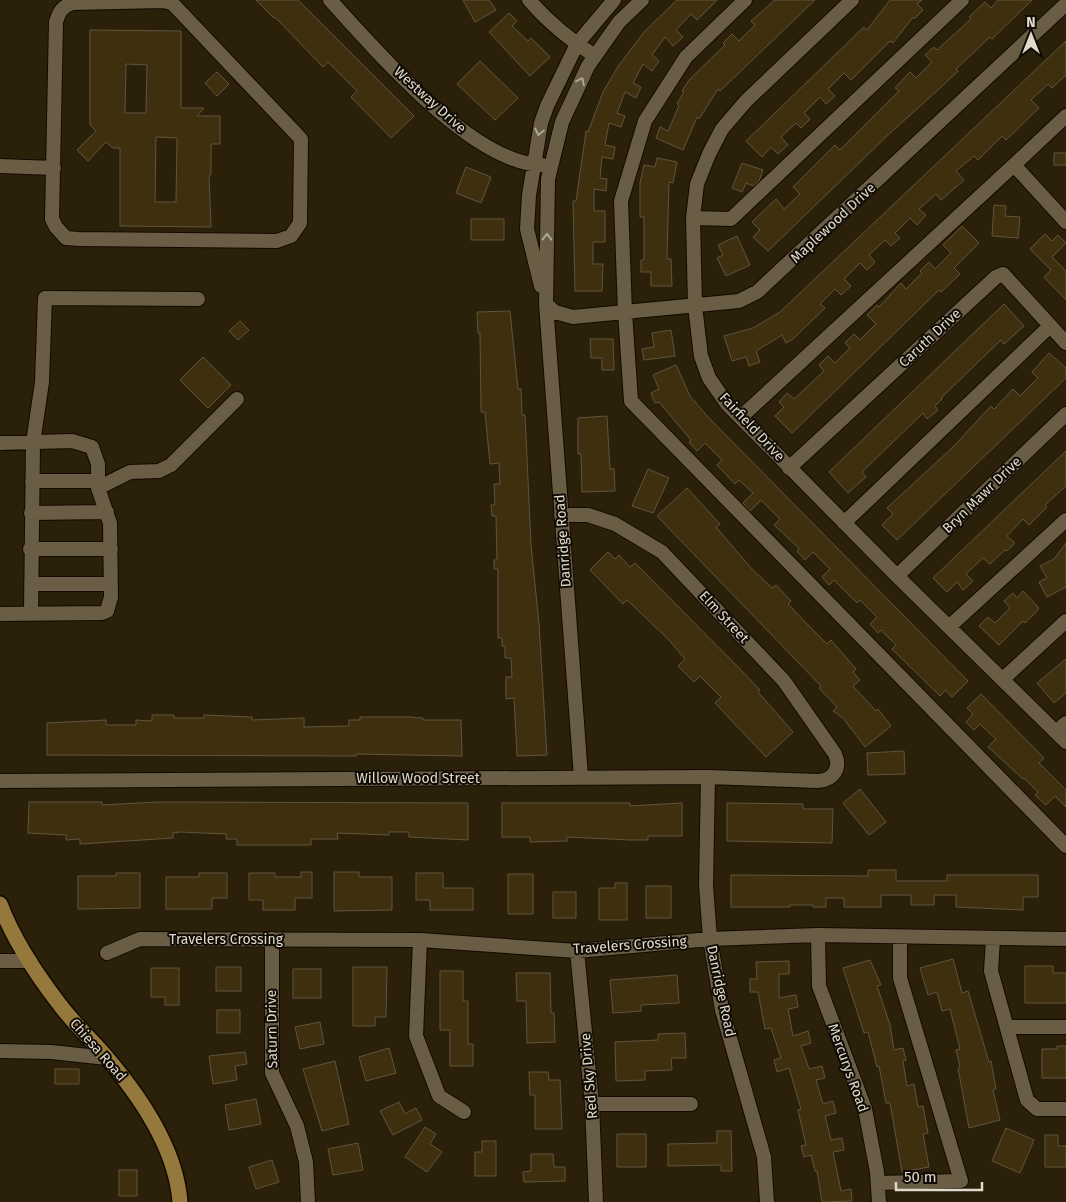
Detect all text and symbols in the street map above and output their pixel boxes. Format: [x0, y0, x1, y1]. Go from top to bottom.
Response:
north arrow [1006, 10, 1056, 60]
text: N [1026, 14, 1036, 31]
street label: Westway Drive [390, 63, 470, 137]
one-way arrow [574, 77, 585, 86]
one-way arrow [534, 127, 545, 136]
street label: Maplewood Drive [787, 179, 879, 267]
one-way arrow [542, 233, 552, 241]
street label: Caruth Drive [895, 305, 965, 371]
street label: Fairfield Drive [716, 389, 788, 465]
street label: Bryn Mawr Drive [939, 453, 1025, 537]
street label: Danridge Road [551, 494, 575, 588]
street label: Elm Street [696, 587, 753, 647]
street label: Willow Wood Street [356, 770, 481, 787]
street label: Travelers Crossing [169, 931, 284, 948]
street label: Travelers Crossing [573, 932, 688, 957]
street label: Danridge Road [703, 944, 739, 1038]
street label: Saturn Drive [263, 990, 281, 1068]
street label: Chiesa Road [66, 1015, 130, 1085]
street label: Mercurys Road [824, 1021, 872, 1115]
street label: Red Sky Drive [577, 1032, 601, 1120]
scale bar [896, 1160, 982, 1192]
text: 50 m [904, 1168, 937, 1186]

